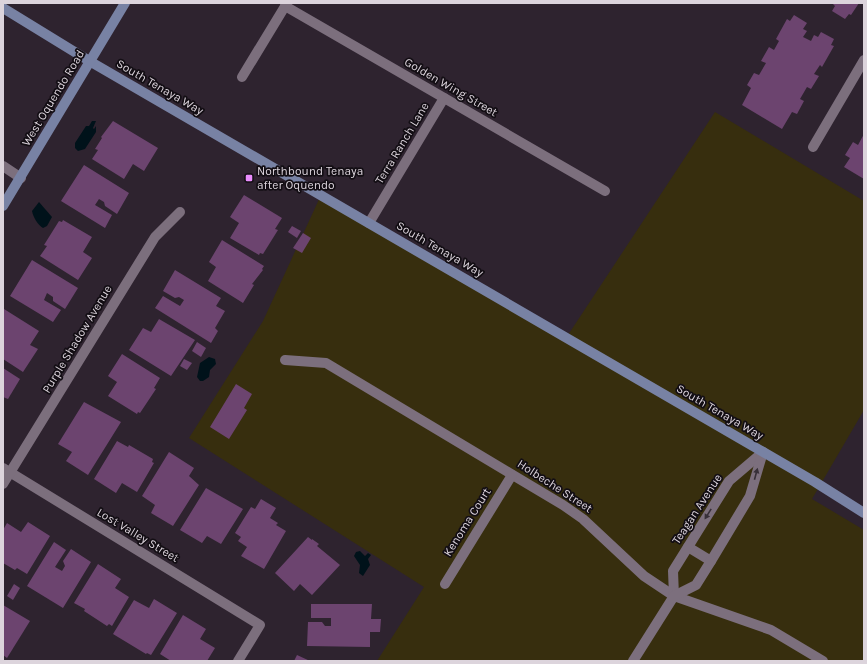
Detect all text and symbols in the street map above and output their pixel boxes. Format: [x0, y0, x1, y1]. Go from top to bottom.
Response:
street label: West Oquendo Road [19, 47, 87, 149]
street label: Golden Wing Street [402, 55, 500, 120]
street label: South Tenaya Way [114, 56, 206, 118]
street label: Terra Ranch Lane [372, 100, 432, 186]
place label: Northbound Tenaya after Oquendo [257, 164, 363, 192]
marker: Northbound Tenaya after Oquendo [244, 173, 254, 183]
street label: South Tenaya Way [394, 218, 486, 280]
street label: Purple Shadow Avenue [39, 282, 115, 396]
street label: South Tenaya Way [674, 381, 766, 443]
street label: Holbeche Street [515, 457, 596, 516]
one-way arrow [754, 468, 760, 480]
street label: Teagan Avenue [669, 471, 725, 547]
street label: Kenoma Court [440, 485, 494, 559]
street label: Lost Valley Street [95, 505, 182, 565]
one-way arrow [704, 509, 712, 519]

